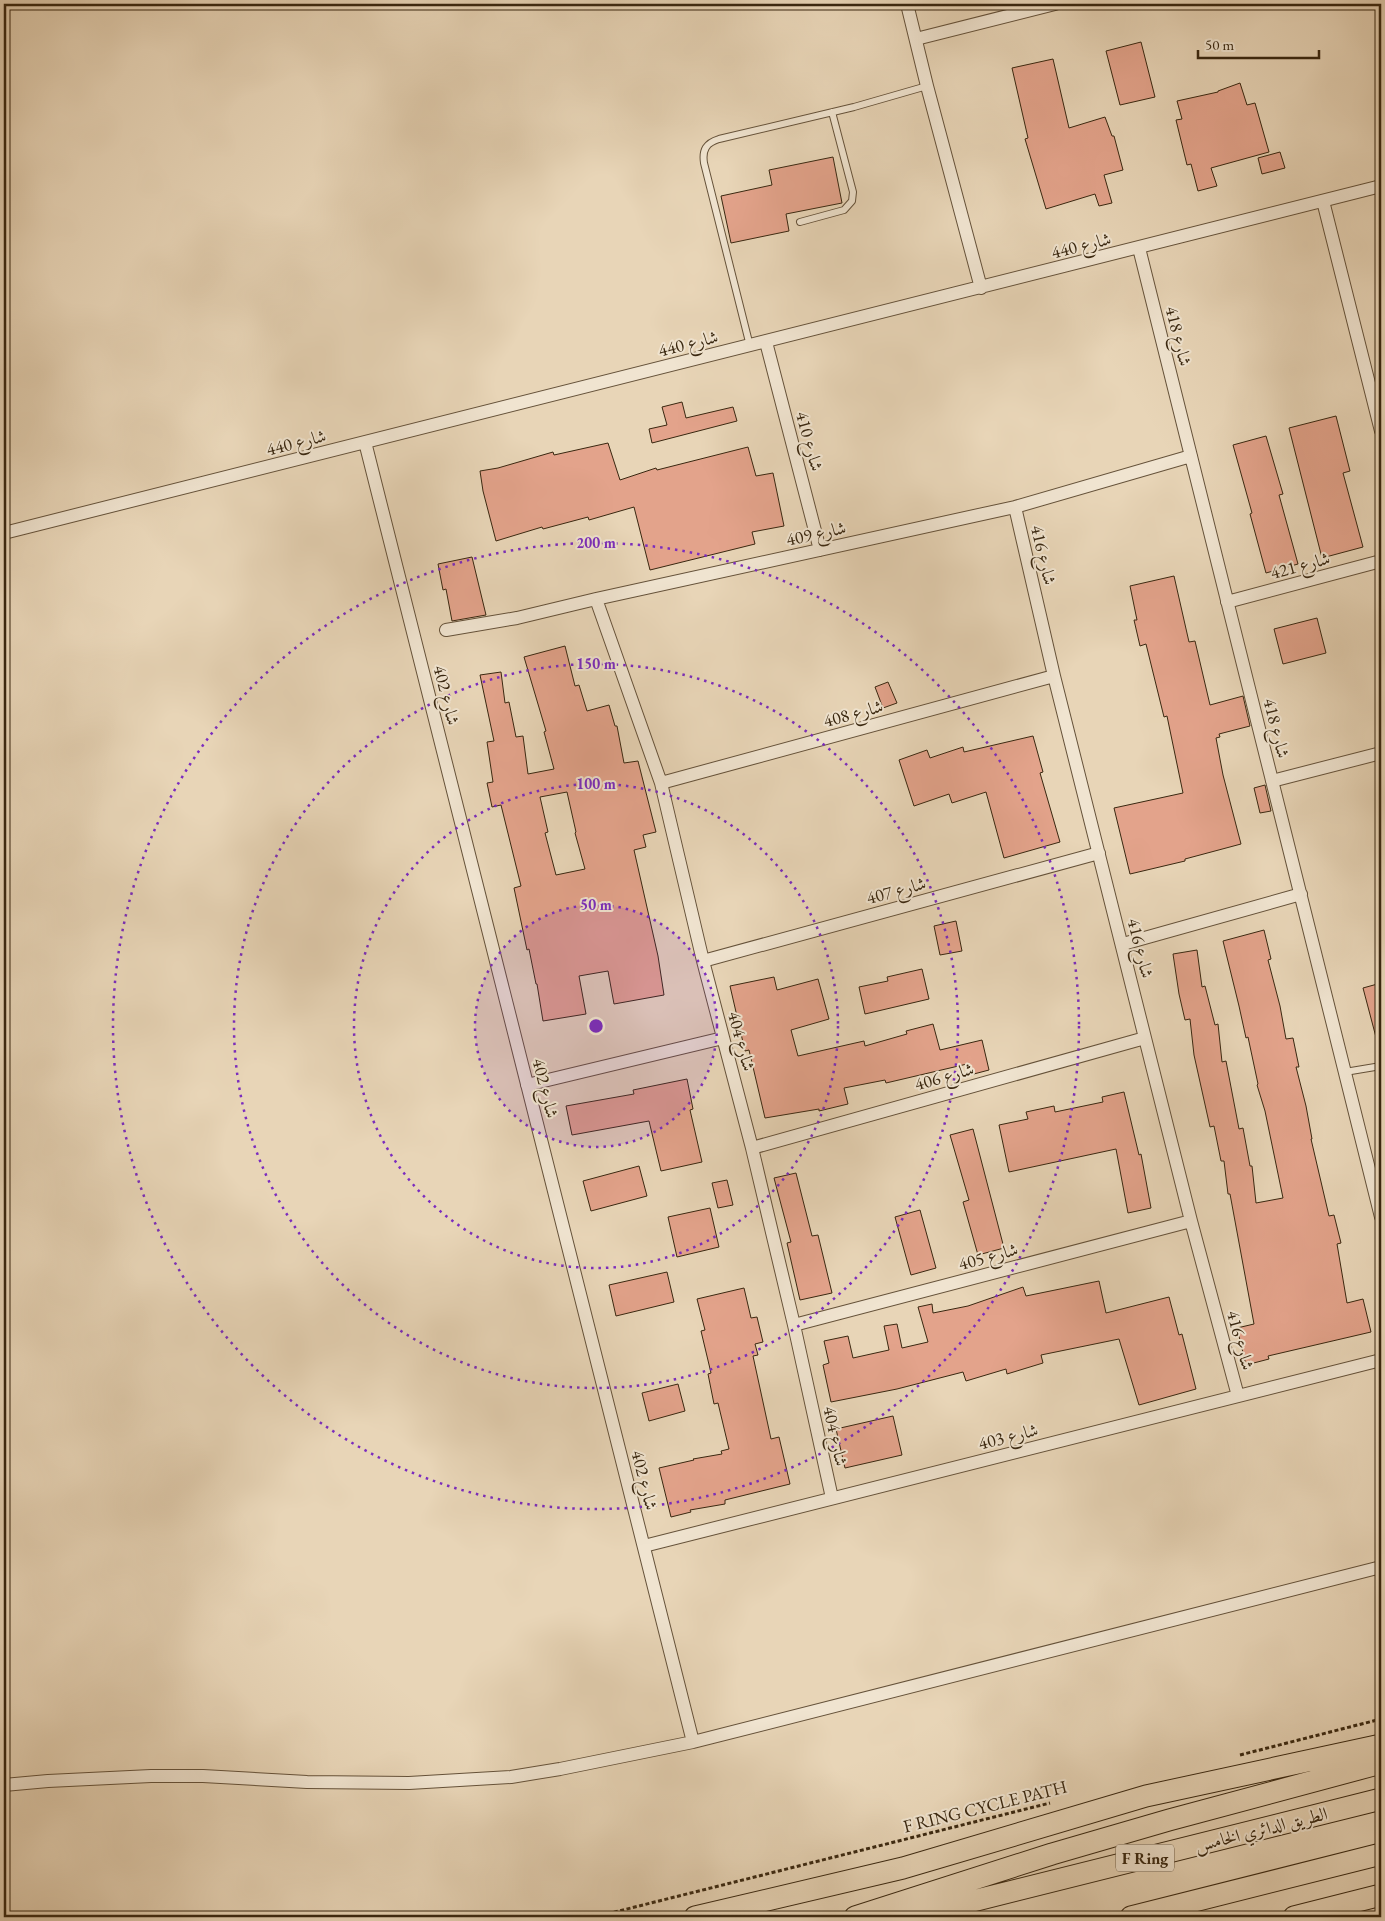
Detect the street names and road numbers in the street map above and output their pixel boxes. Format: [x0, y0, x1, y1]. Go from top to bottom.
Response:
street label: شارع 440 [1049, 226, 1114, 267]
street label: شارع 418 [1157, 304, 1198, 369]
street label: شارع 440 [656, 324, 721, 365]
street label: شارع 410 [787, 409, 829, 474]
street label: شارع 440 [264, 423, 329, 464]
street label: شارع 409 [784, 515, 849, 554]
street label: شارع 416 [1022, 523, 1062, 588]
street label: شارع 421 [1268, 546, 1333, 588]
street label: شارع 402 [425, 663, 466, 728]
street label: شارع 408 [821, 694, 886, 736]
street label: شارع 418 [1255, 696, 1296, 761]
street label: شارع 407 [864, 871, 929, 913]
street label: شارع 416 [1119, 916, 1160, 981]
street label: شارع 404 [719, 1009, 761, 1074]
street label: شارع 402 [524, 1056, 565, 1121]
street label: شارع 406 [912, 1057, 977, 1099]
street label: شارع 405 [956, 1237, 1021, 1279]
street label: شارع 416 [1218, 1308, 1260, 1373]
street label: شارع 404 [815, 1404, 854, 1469]
street label: شارع 403 [976, 1417, 1041, 1458]
street label: شارع 402 [623, 1448, 664, 1513]
street label: F RING CYCLE PATH [901, 1774, 1069, 1838]
street label: الطريق الدائري الخامس [1192, 1801, 1331, 1861]
road number: F Ring [1116, 1845, 1174, 1872]

